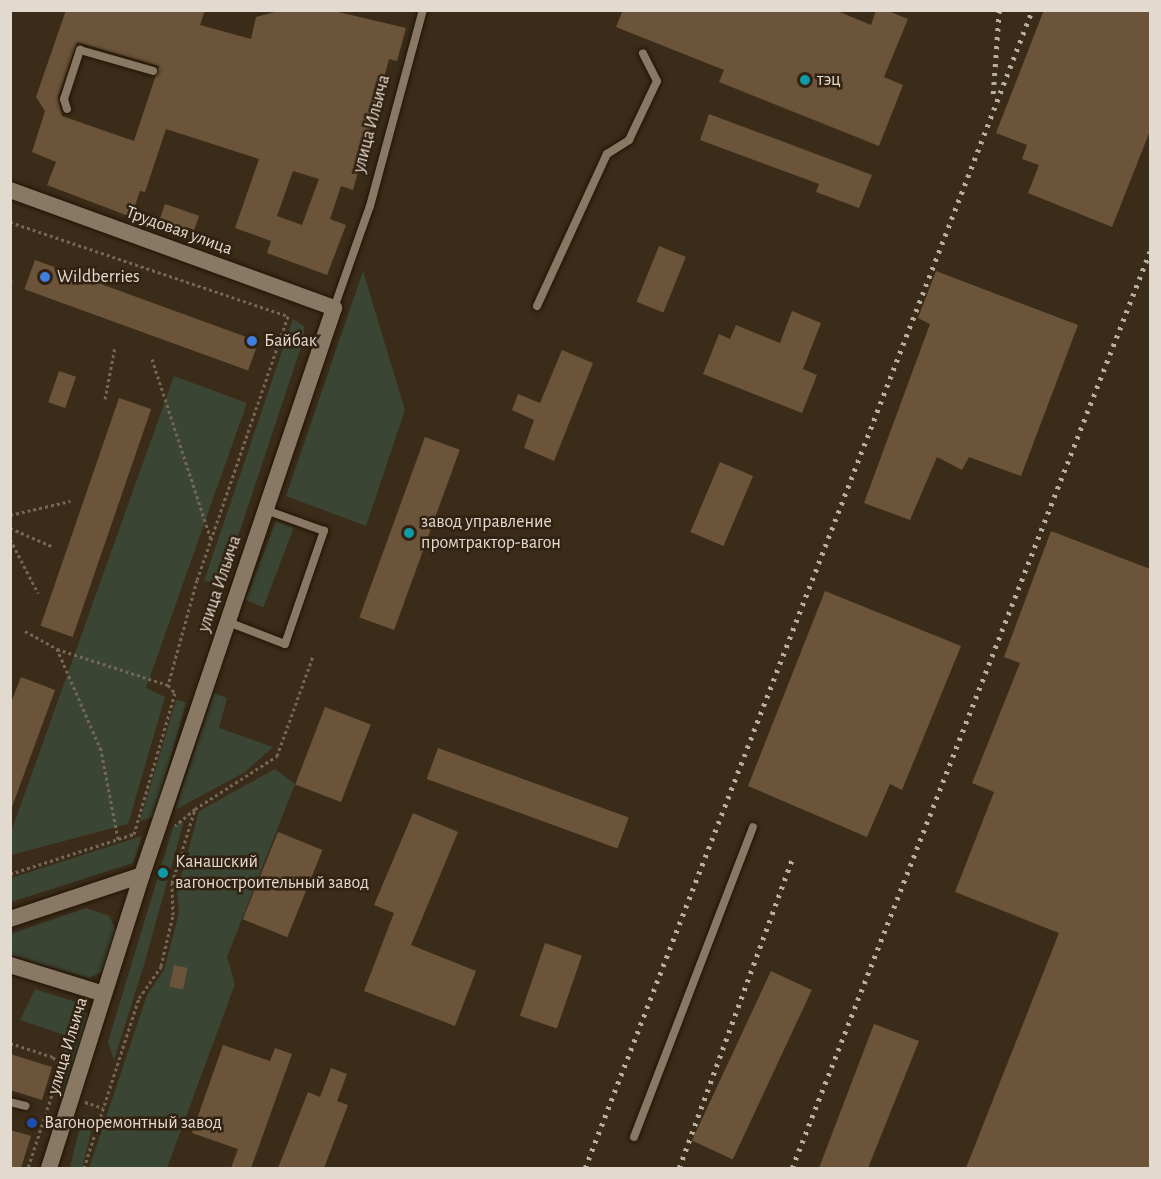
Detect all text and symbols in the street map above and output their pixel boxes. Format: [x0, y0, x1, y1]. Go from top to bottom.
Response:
place label: тэц [817, 69, 841, 91]
street label: улица Ильича [349, 73, 395, 175]
marker: тэц [798, 73, 812, 87]
street label: Трудовая улица [123, 202, 235, 260]
place label: Wildberries [57, 266, 140, 288]
marker: Wildberries [38, 270, 52, 284]
place label: Байбак [264, 330, 317, 352]
marker: Байбак [245, 334, 259, 348]
place label: завод управление промтрактор-вагон [421, 512, 561, 554]
marker: завод управление промтрактор-вагон [402, 526, 416, 540]
street label: улица Ильича [193, 533, 247, 635]
place label: Канашский вагоностроительный завод [175, 852, 369, 894]
marker: Канашский вагоностроительный завод [156, 866, 170, 880]
street label: улица Ильича [43, 995, 93, 1097]
place label: Вагоноремонтный завод [44, 1112, 222, 1134]
marker: Вагоноремонтный завод [25, 1116, 39, 1130]

